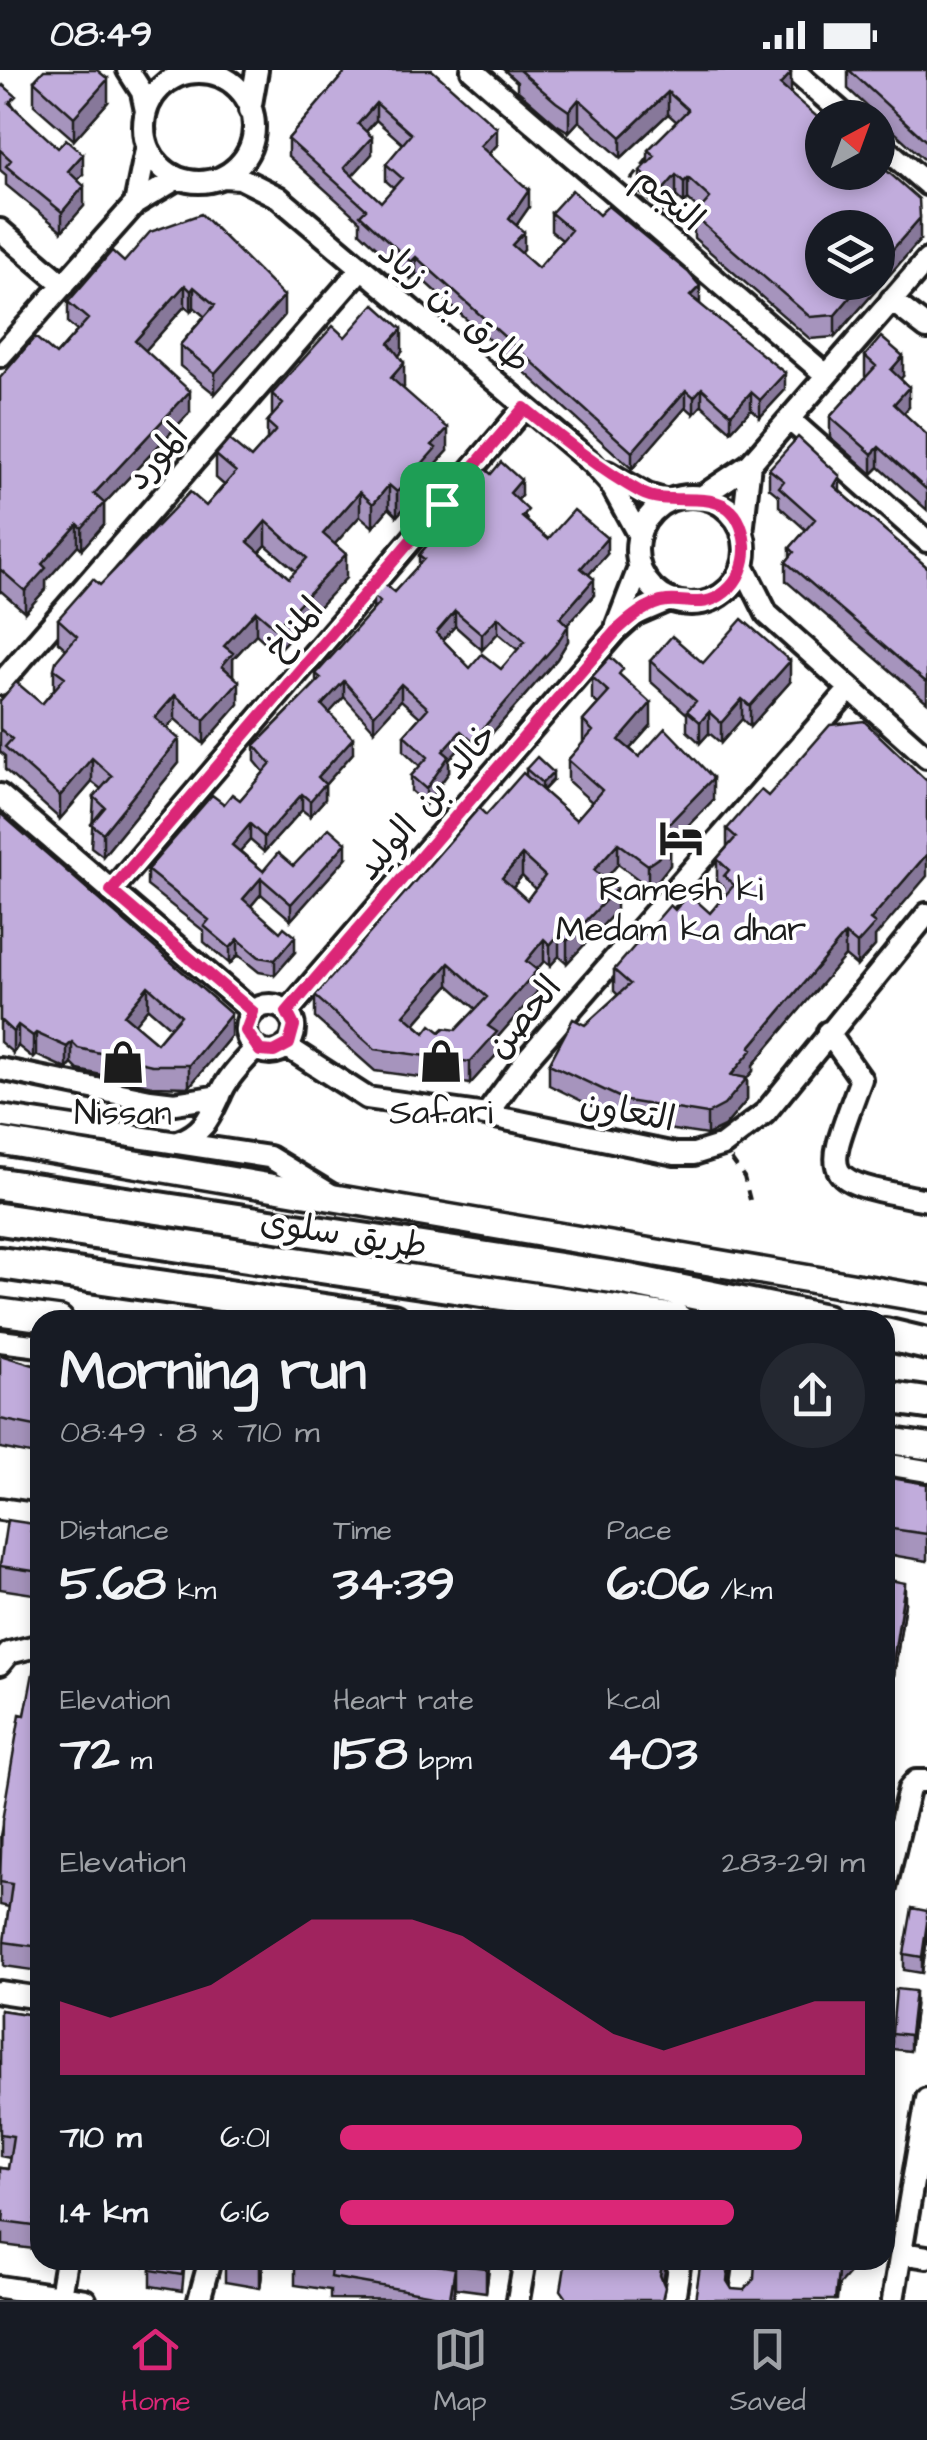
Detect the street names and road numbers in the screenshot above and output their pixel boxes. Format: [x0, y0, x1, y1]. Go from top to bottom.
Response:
street label: النجم [623, 155, 715, 244]
street label: طارق بن زياد [367, 229, 541, 385]
street label: المورد [114, 413, 200, 501]
street label: المناخ [253, 587, 335, 671]
street label: خالد بن الوليد [345, 713, 509, 891]
street label: الحصن [475, 965, 574, 1069]
street label: التعاون [576, 1078, 679, 1145]
street label: طريق سلوى [257, 1197, 431, 1272]

